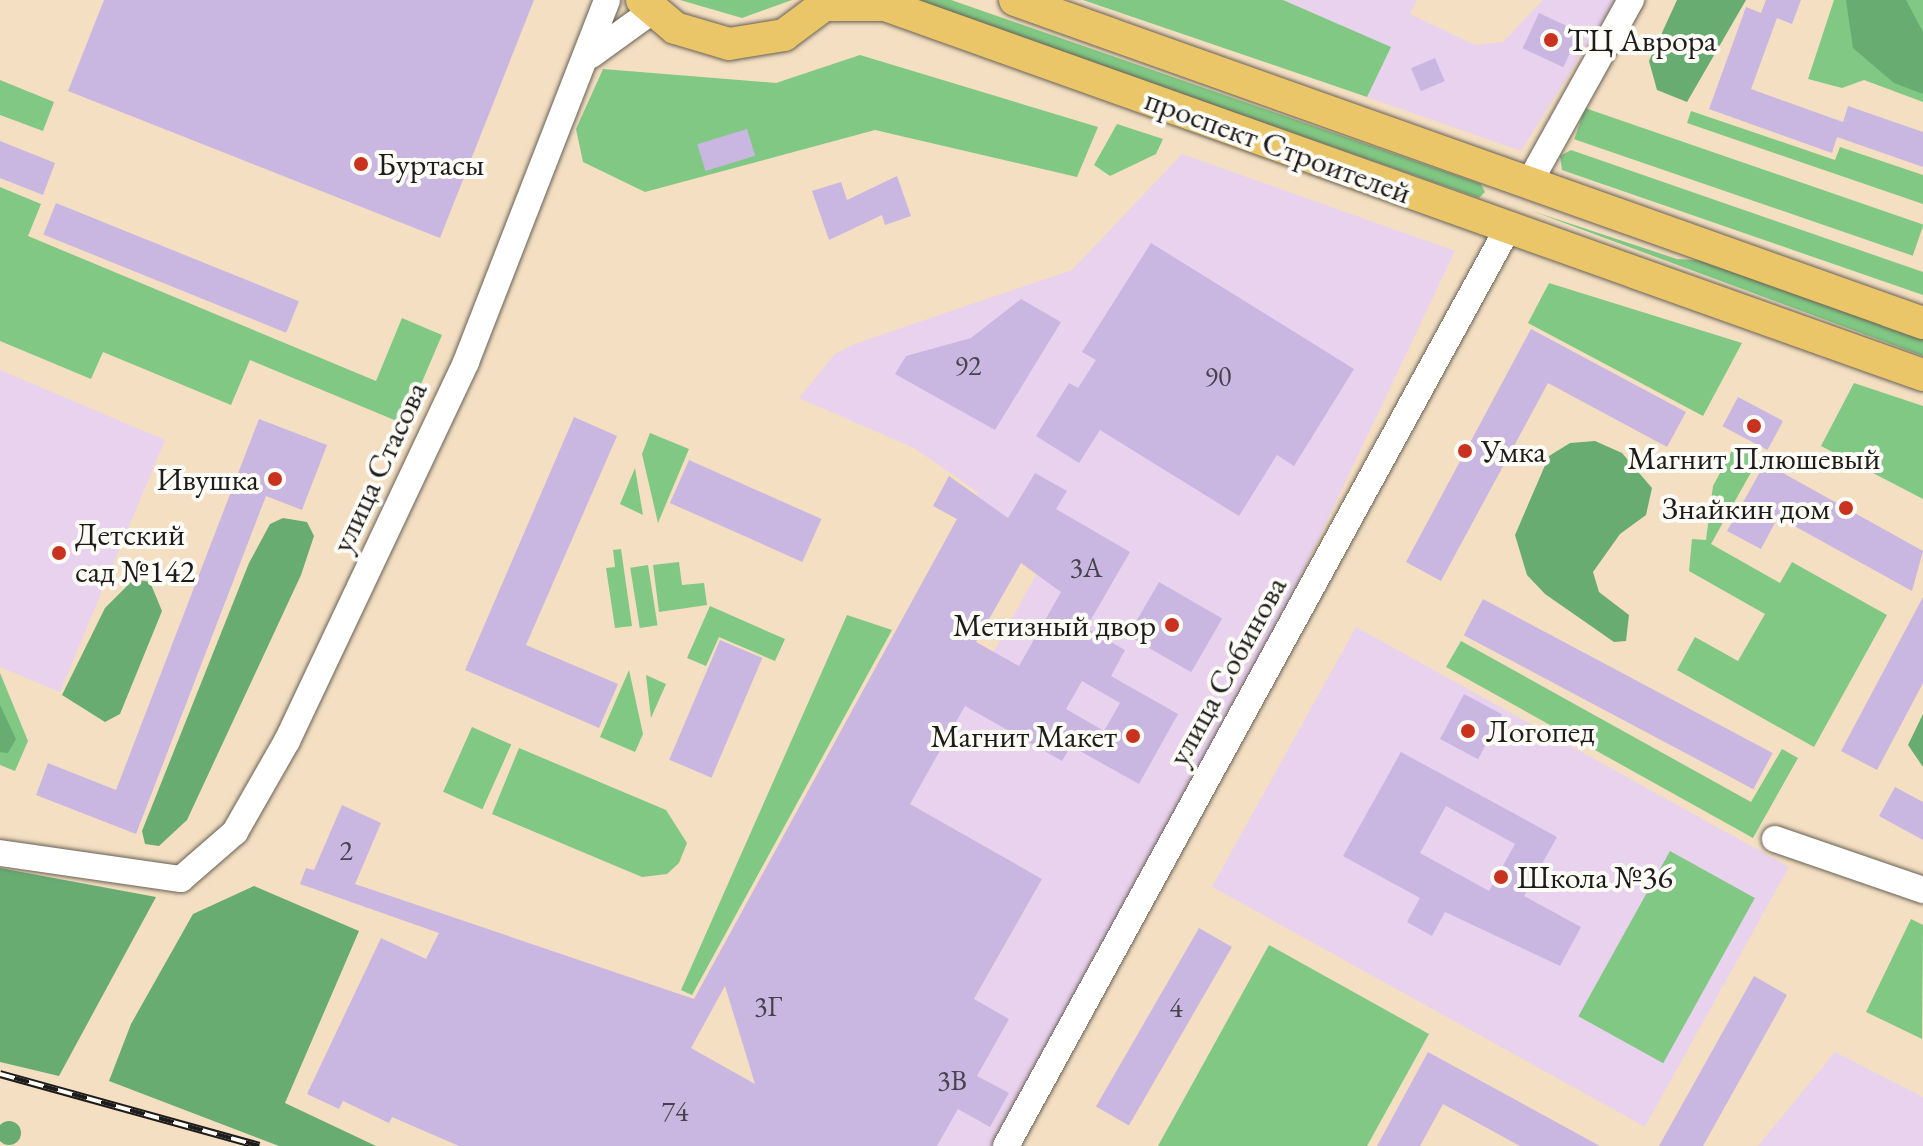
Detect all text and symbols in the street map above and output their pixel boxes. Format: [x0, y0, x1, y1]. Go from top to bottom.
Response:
place label: ТЦ Аврора [1567, 21, 1717, 59]
marker: ТЦ Аврора [1542, 31, 1560, 49]
street label: проспект Строителей [1140, 80, 1416, 212]
place label: Буртасы [377, 145, 484, 183]
marker: Буртасы [352, 155, 370, 173]
house number: 92 [955, 348, 981, 382]
house number: 90 [1205, 359, 1231, 393]
street label: улица Стасова [323, 375, 435, 559]
marker: Магнит Плюшевый [1745, 417, 1763, 435]
place label: Умка [1481, 432, 1546, 470]
place label: Магнит Плюшевый [1628, 439, 1880, 477]
marker: Умка [1456, 442, 1474, 460]
place label: Ивушка [156, 460, 259, 498]
marker: Ивушка [266, 470, 284, 488]
place label: Знайкин дом [1662, 489, 1830, 527]
marker: Знайкин дом [1837, 499, 1855, 517]
place label: Детский сад №142 [75, 516, 195, 591]
marker: Детский сад №142 [50, 544, 68, 562]
house number: 3А [1070, 550, 1102, 584]
street label: улица Собинова [1159, 570, 1295, 772]
place label: Метизный двор [953, 606, 1156, 644]
marker: Метизный двор [1163, 616, 1181, 634]
place label: Логопед [1486, 712, 1595, 750]
place label: Магнит Макет [930, 717, 1117, 755]
marker: Логопед [1457, 720, 1479, 742]
marker: Магнит Макет [1124, 727, 1142, 745]
house number: 2 [339, 833, 353, 867]
place label: Школа №36 [1517, 858, 1673, 896]
marker: Школа №36 [1492, 868, 1510, 886]
house number: 3Г [754, 989, 782, 1023]
house number: 4 [1169, 990, 1183, 1024]
house number: 3В [937, 1063, 967, 1097]
house number: 74 [662, 1094, 688, 1128]

